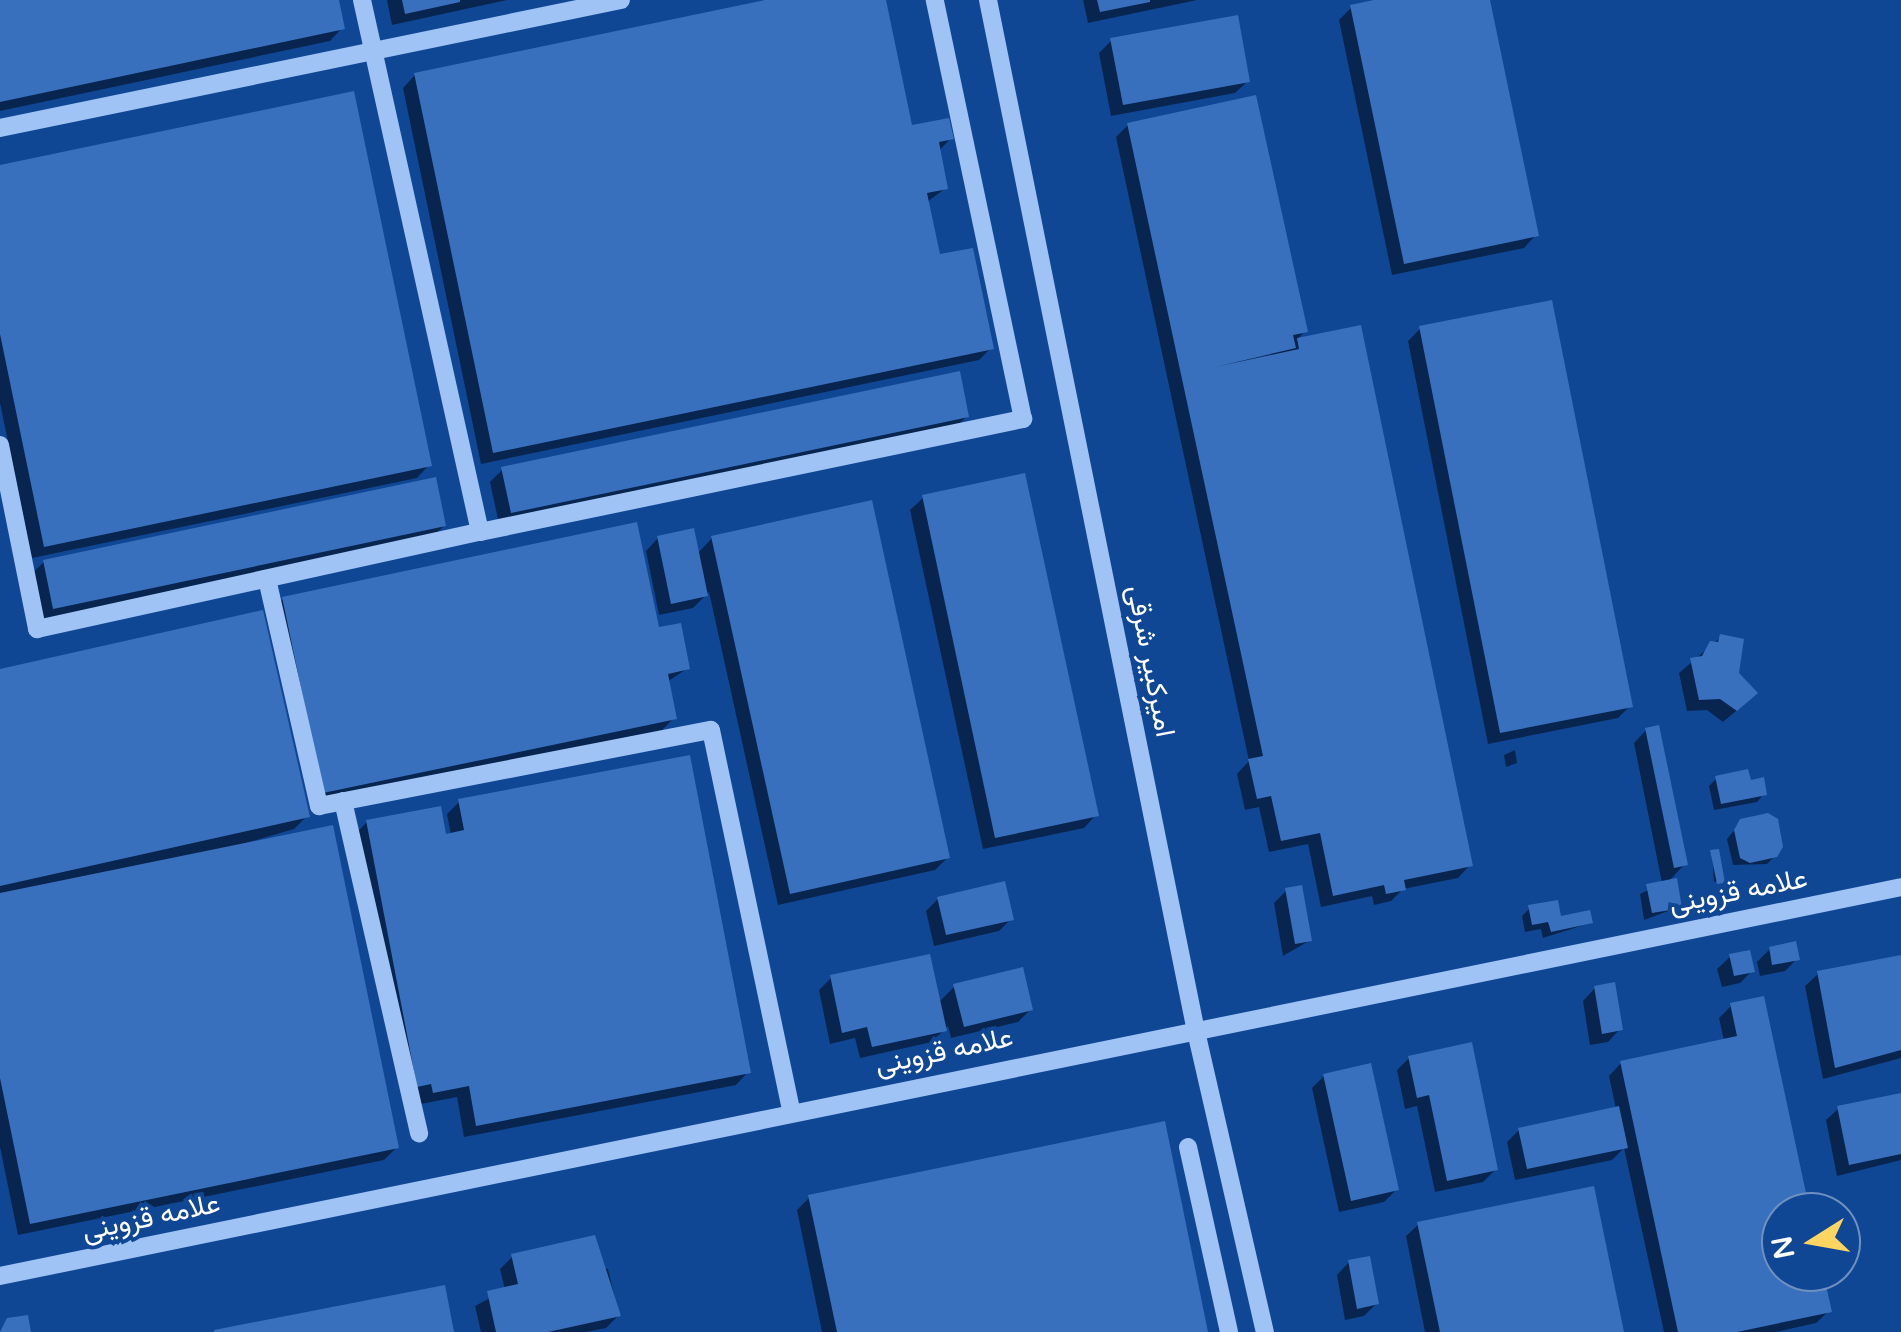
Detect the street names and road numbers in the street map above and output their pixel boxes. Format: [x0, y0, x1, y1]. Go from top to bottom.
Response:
street label: امیرکبیر شرقی [1120, 582, 1182, 740]
street label: علامه قزوینی [1666, 861, 1810, 921]
street label: علامه قزوینی [872, 1020, 1016, 1082]
street label: علامه قزوینی [79, 1186, 223, 1248]

